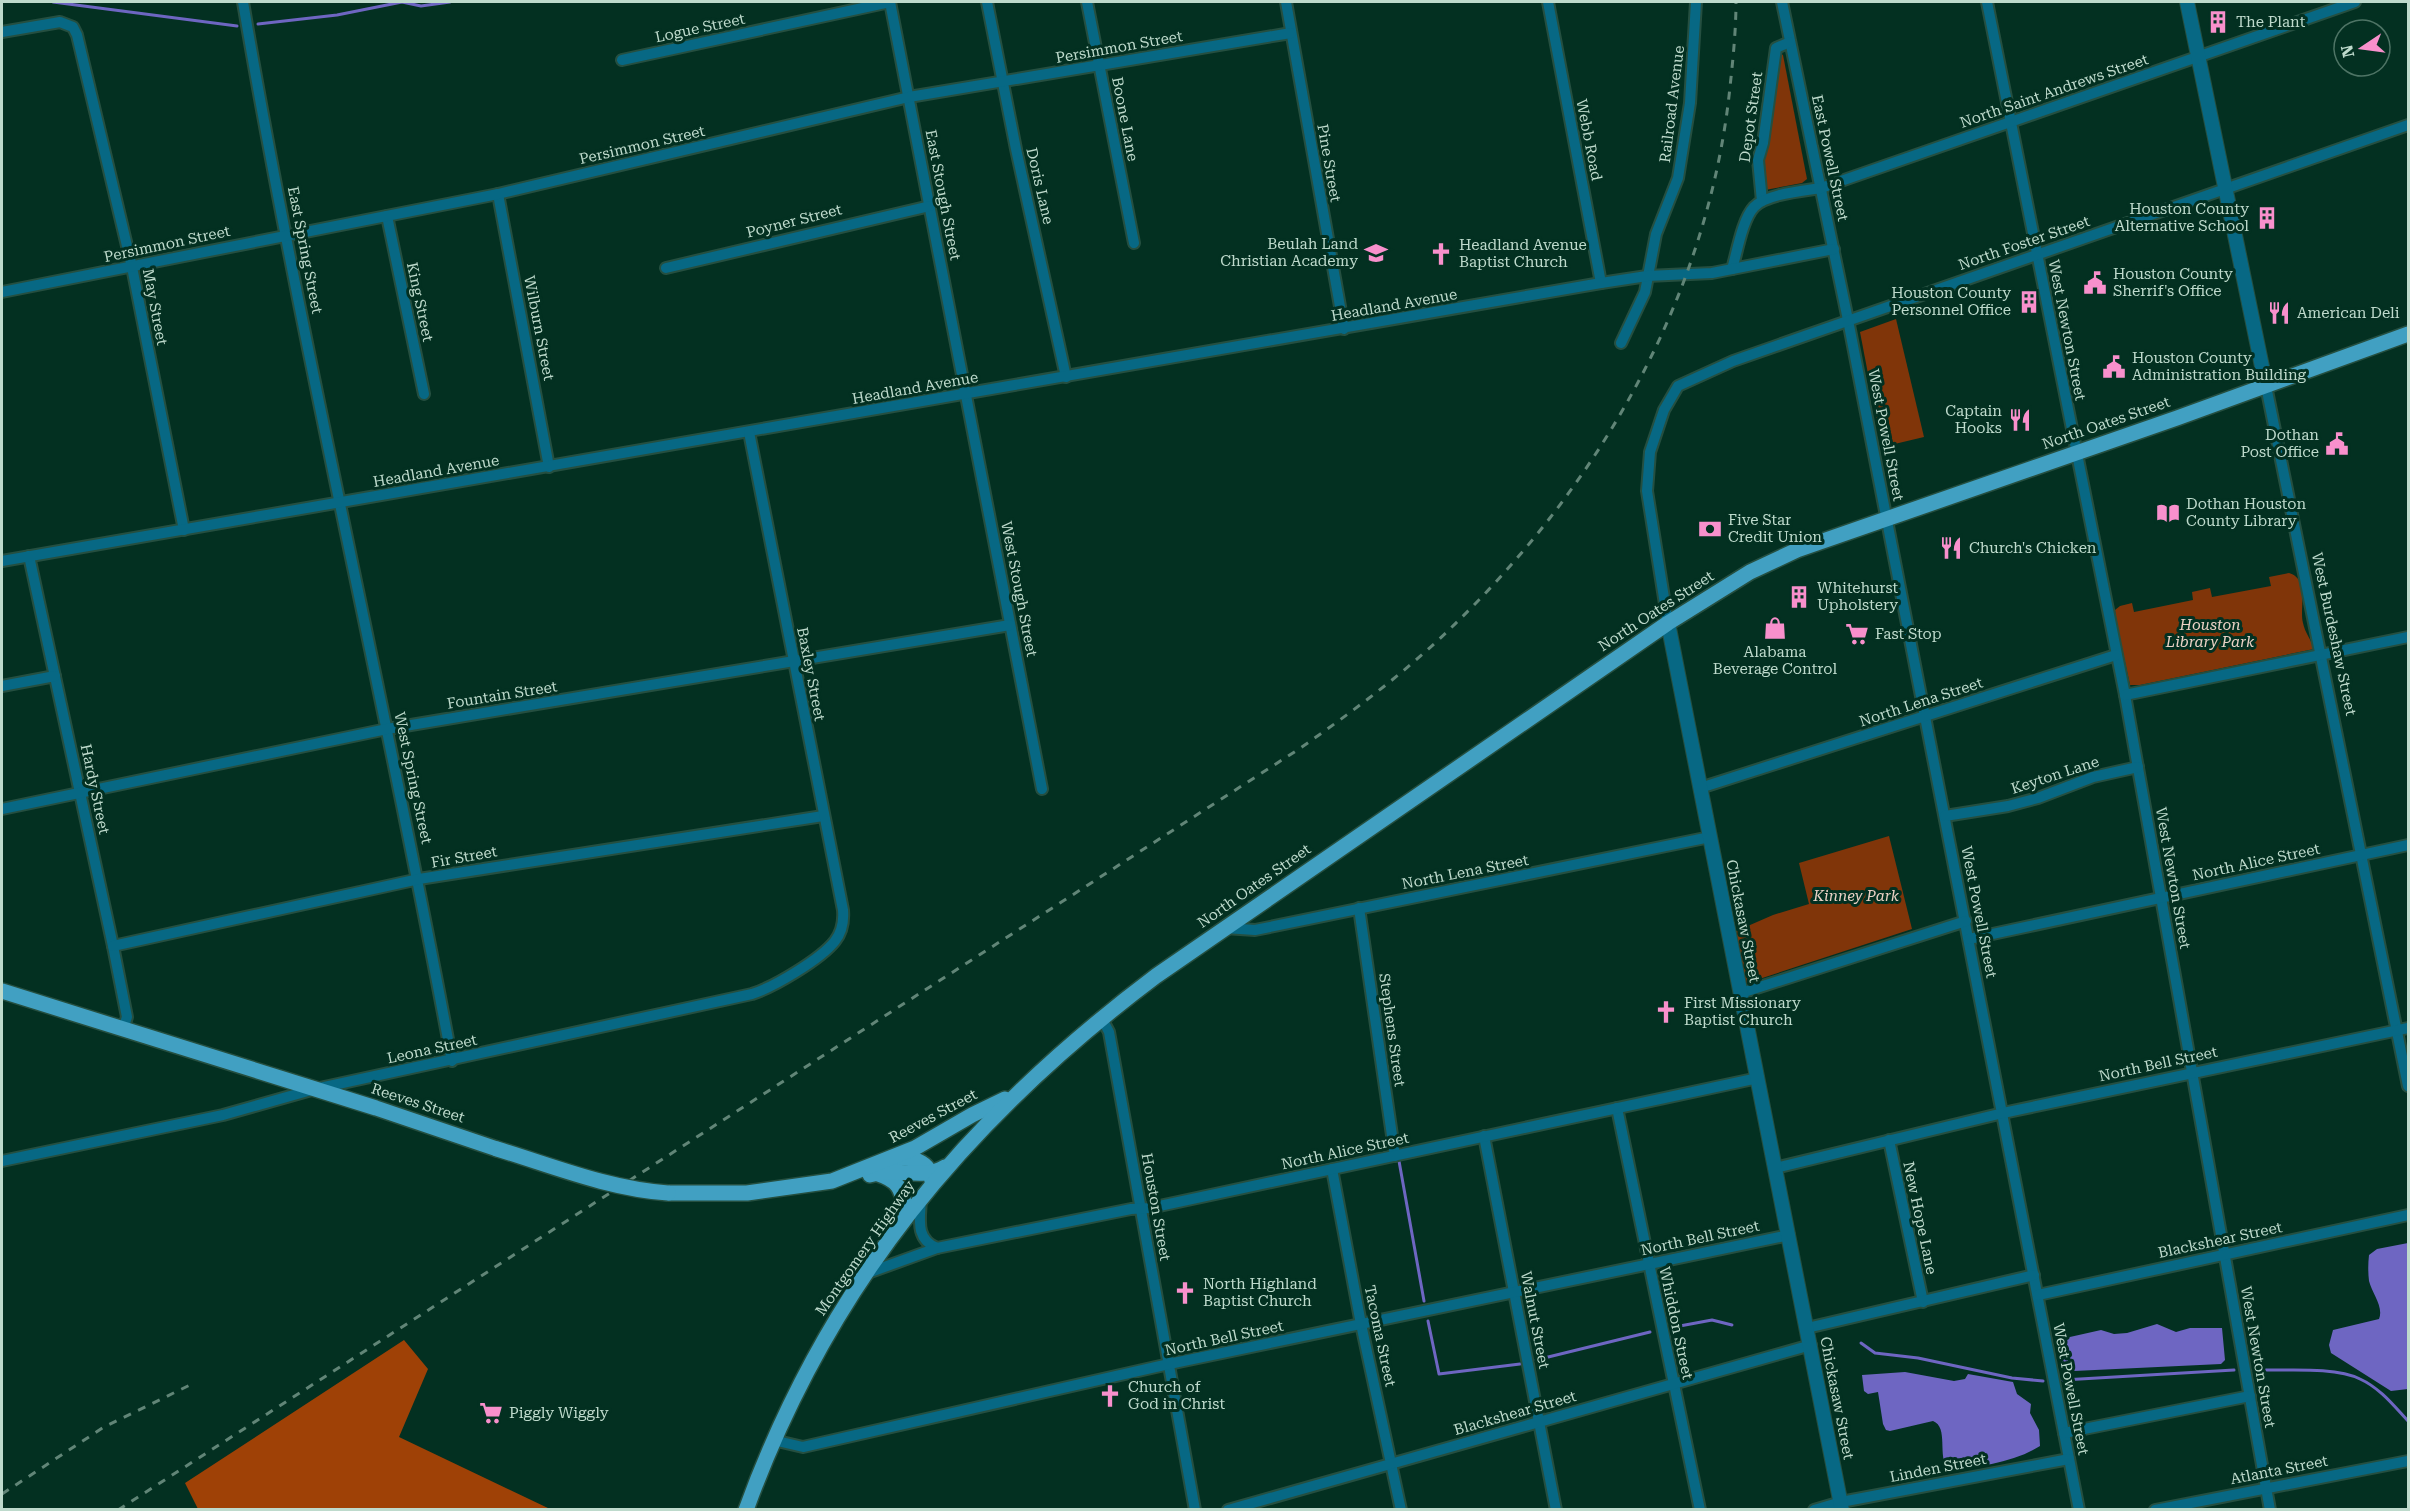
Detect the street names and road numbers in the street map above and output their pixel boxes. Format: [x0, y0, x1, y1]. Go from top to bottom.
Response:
street label: Logue Street [653, 10, 747, 46]
street label: Persimmon Street [1054, 27, 1184, 67]
street label: Railroad Avenue [1656, 44, 1688, 164]
street label: North Saint Andrews Street [1957, 50, 2151, 132]
street label: Depot Street [1736, 70, 1766, 163]
street label: Boone Lane [1108, 75, 1142, 163]
street label: East Powell Street [1808, 93, 1852, 223]
street label: Webb Road [1572, 98, 1606, 183]
street label: Persimmon Street [577, 122, 707, 168]
street label: Pine Street [1313, 122, 1345, 204]
street label: East Stough Street [922, 128, 965, 262]
street label: Doris Lane [1022, 146, 1058, 226]
street label: East Spring Street [284, 185, 326, 316]
street label: Poyner Street [744, 200, 844, 242]
street label: North Foster Street [1956, 212, 2092, 274]
street label: Persimmon Street [102, 222, 232, 266]
street label: West Newton Street [2044, 258, 2090, 402]
street label: King Street [403, 261, 437, 344]
street label: May Street [139, 267, 171, 347]
street label: Wilburn Street [520, 274, 558, 382]
street label: Headland Avenue [1330, 285, 1458, 325]
street label: Headland Avenue [851, 368, 979, 408]
street label: West Powell Street [1864, 368, 1908, 503]
street label: North Oates Street [2040, 393, 2173, 453]
street label: Headland Avenue [372, 451, 500, 491]
street label: West Stough Street [997, 520, 1041, 659]
street label: West Burdeshaw Street [2308, 551, 2360, 718]
street label: North Oates Street [1595, 567, 1717, 655]
street label: Baxley Street [793, 625, 829, 723]
street label: North Lena Street [1857, 673, 1985, 730]
street label: Fountain Street [446, 677, 559, 713]
street label: West Spring Street [390, 710, 436, 846]
street label: Hardy Street [77, 742, 113, 836]
street label: Keyton Lane [2009, 752, 2101, 798]
street label: West Newton Street [2152, 806, 2194, 951]
street label: North Oates Street [1194, 840, 1314, 932]
street label: North Alice Street [2190, 840, 2322, 884]
street label: Fir Street [430, 842, 499, 872]
street label: West Powell Street [1957, 845, 2001, 980]
street label: North Lena Street [1400, 851, 1530, 893]
street label: Chickasaw Street [1722, 858, 1764, 984]
street label: Stephens Street [1375, 972, 1409, 1088]
street label: Leona Street [385, 1031, 479, 1067]
street label: North Bell Street [2097, 1043, 2219, 1085]
street label: Reeves Street [369, 1079, 467, 1127]
street label: Reeves Street [886, 1085, 980, 1147]
street label: North Alice Street [1279, 1129, 1411, 1173]
street label: Houston Street [1138, 1152, 1174, 1263]
street label: New Hope Lane [1899, 1160, 1941, 1276]
street label: Montgomery Highway [811, 1177, 919, 1319]
street label: North Bell Street [1639, 1217, 1761, 1259]
street label: Blackshear Street [2156, 1218, 2284, 1262]
street label: Whiddon Street [1655, 1265, 1697, 1381]
street label: Walnut Street [1517, 1270, 1553, 1371]
street label: Tacoma Street [1360, 1284, 1400, 1389]
street label: West Newton Street [2237, 1285, 2279, 1430]
street label: North Bell Street [1163, 1317, 1285, 1359]
street label: West Powell Street [2049, 1322, 2093, 1457]
street label: Chickasaw Street [1816, 1335, 1858, 1461]
street label: Blackshear Street [1452, 1387, 1579, 1439]
street label: Linden Street [1888, 1450, 1988, 1486]
street label: Atlanta Street [2229, 1452, 2330, 1488]

